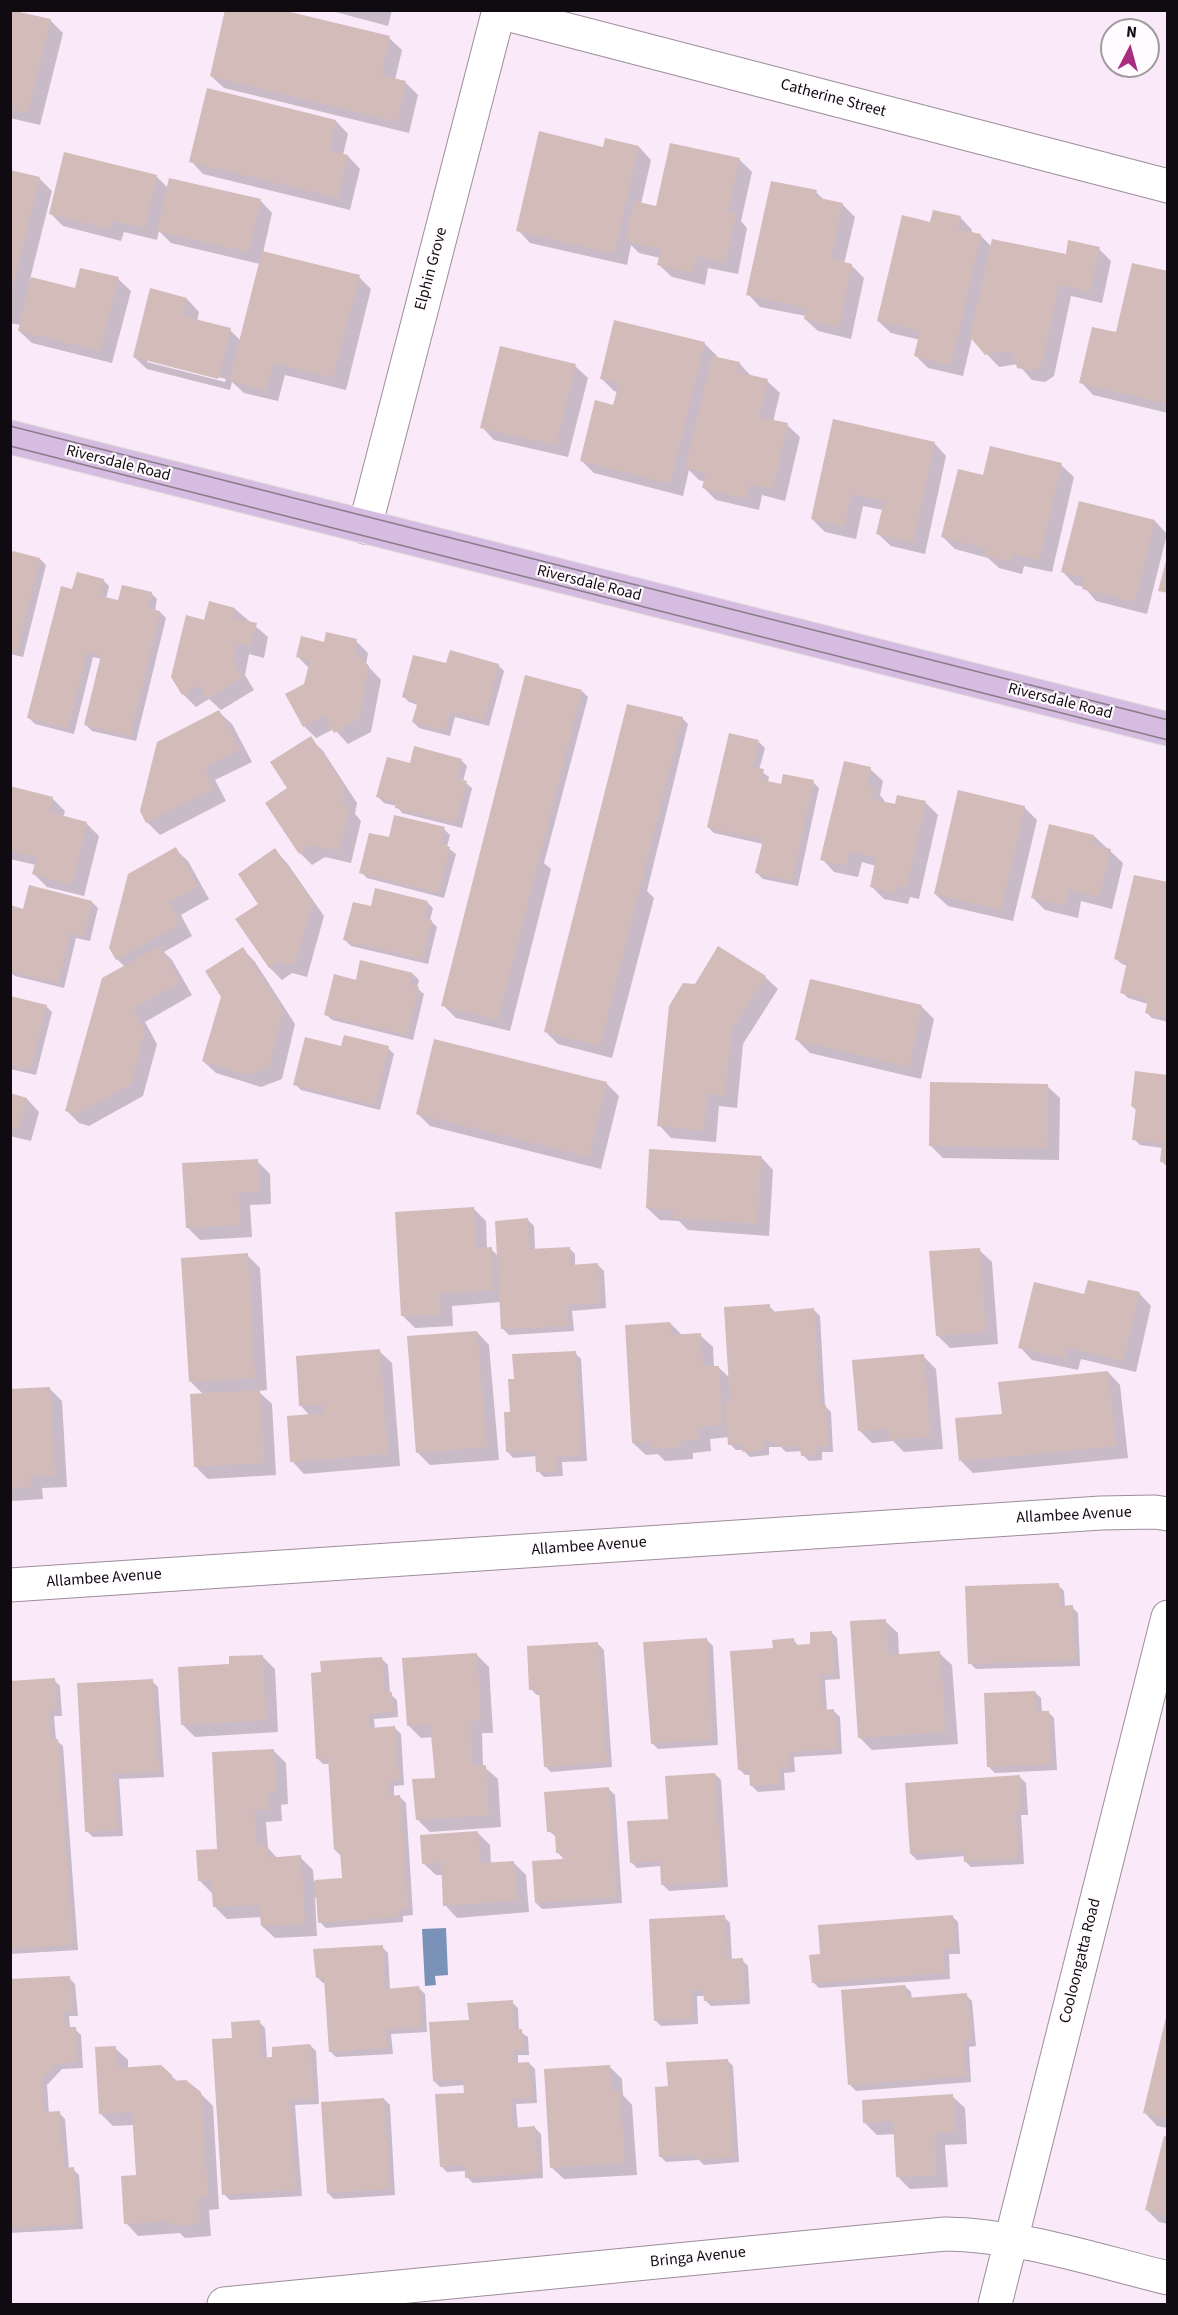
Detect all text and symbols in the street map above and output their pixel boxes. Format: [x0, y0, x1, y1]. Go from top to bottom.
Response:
north arrow [1100, 18, 1160, 78]
text: N [1125, 21, 1138, 44]
street label: Catherine Street [778, 76, 888, 122]
street label: Elphin Grove [412, 225, 452, 313]
street label: Riversdale Road [64, 442, 172, 486]
street label: Riversdale Road [535, 562, 643, 606]
street label: Riversdale Road [1006, 680, 1114, 724]
street label: Allambee Avenue [1016, 1503, 1132, 1529]
street label: Allambee Avenue [531, 1533, 647, 1561]
street label: Allambee Avenue [46, 1565, 162, 1593]
street label: Cooloongatta Road [1056, 1897, 1106, 2025]
street label: Bringa Avenue [649, 2243, 747, 2273]

